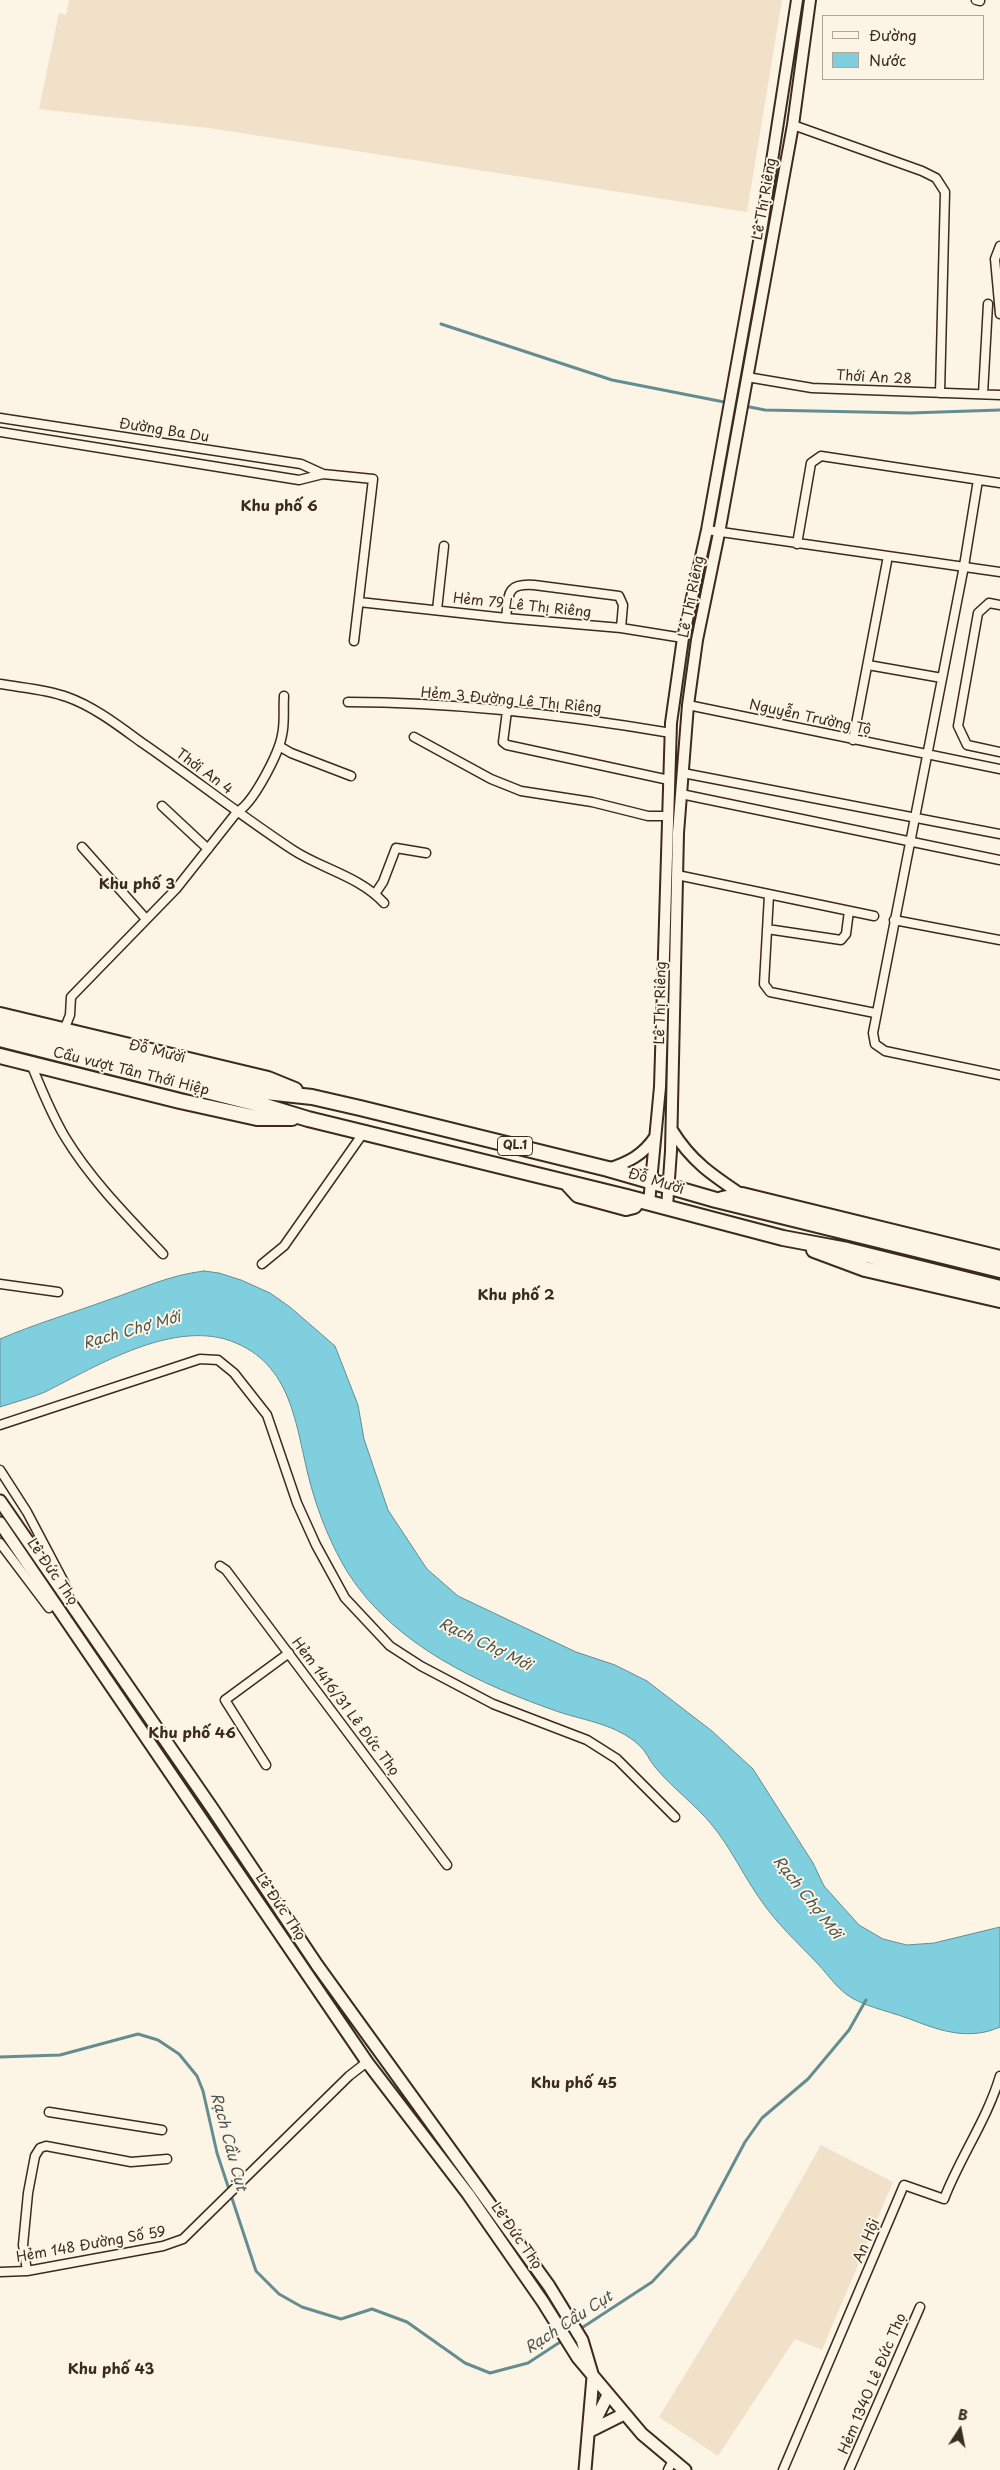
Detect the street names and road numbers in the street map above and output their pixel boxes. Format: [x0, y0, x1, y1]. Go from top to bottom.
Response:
street label: Lê Thị Riêng [750, 157, 780, 241]
street label: Thới An 28 [836, 368, 912, 388]
street label: Đường Ba Du [118, 416, 210, 446]
street label: Lê Thị Riêng [676, 555, 708, 639]
street label: Hẻm 79 Lê Thị Riêng [452, 590, 592, 622]
street label: Hẻm 3 Đường Lê Thị Riêng [420, 685, 602, 717]
street label: Nguyễn Trường Tộ [747, 697, 873, 739]
street label: Thới An 4 [172, 746, 236, 798]
street label: Lê Thị Riêng [652, 961, 670, 1045]
street label: Đỗ Mười [127, 1037, 187, 1067]
street label: Cầu vượt Tân Thới Hiệp [51, 1044, 211, 1100]
road number: QL.1 [498, 1136, 532, 1156]
street label: Đỗ Mười [626, 1166, 686, 1198]
street label: Lê Đức Thọ [23, 1535, 81, 1609]
street label: Hẻm 1416/31 Lê Đức Thọ [288, 1635, 402, 1779]
street label: Lê Đức Thọ [251, 1870, 309, 1944]
street label: Lê Đức Thọ [487, 2199, 545, 2273]
street label: An Hội [850, 2216, 884, 2266]
street label: Hẻm 148 Đường Số 59 [15, 2224, 167, 2266]
street label: Hẻm 1340 Lê Đức Thọ [836, 2311, 910, 2457]

